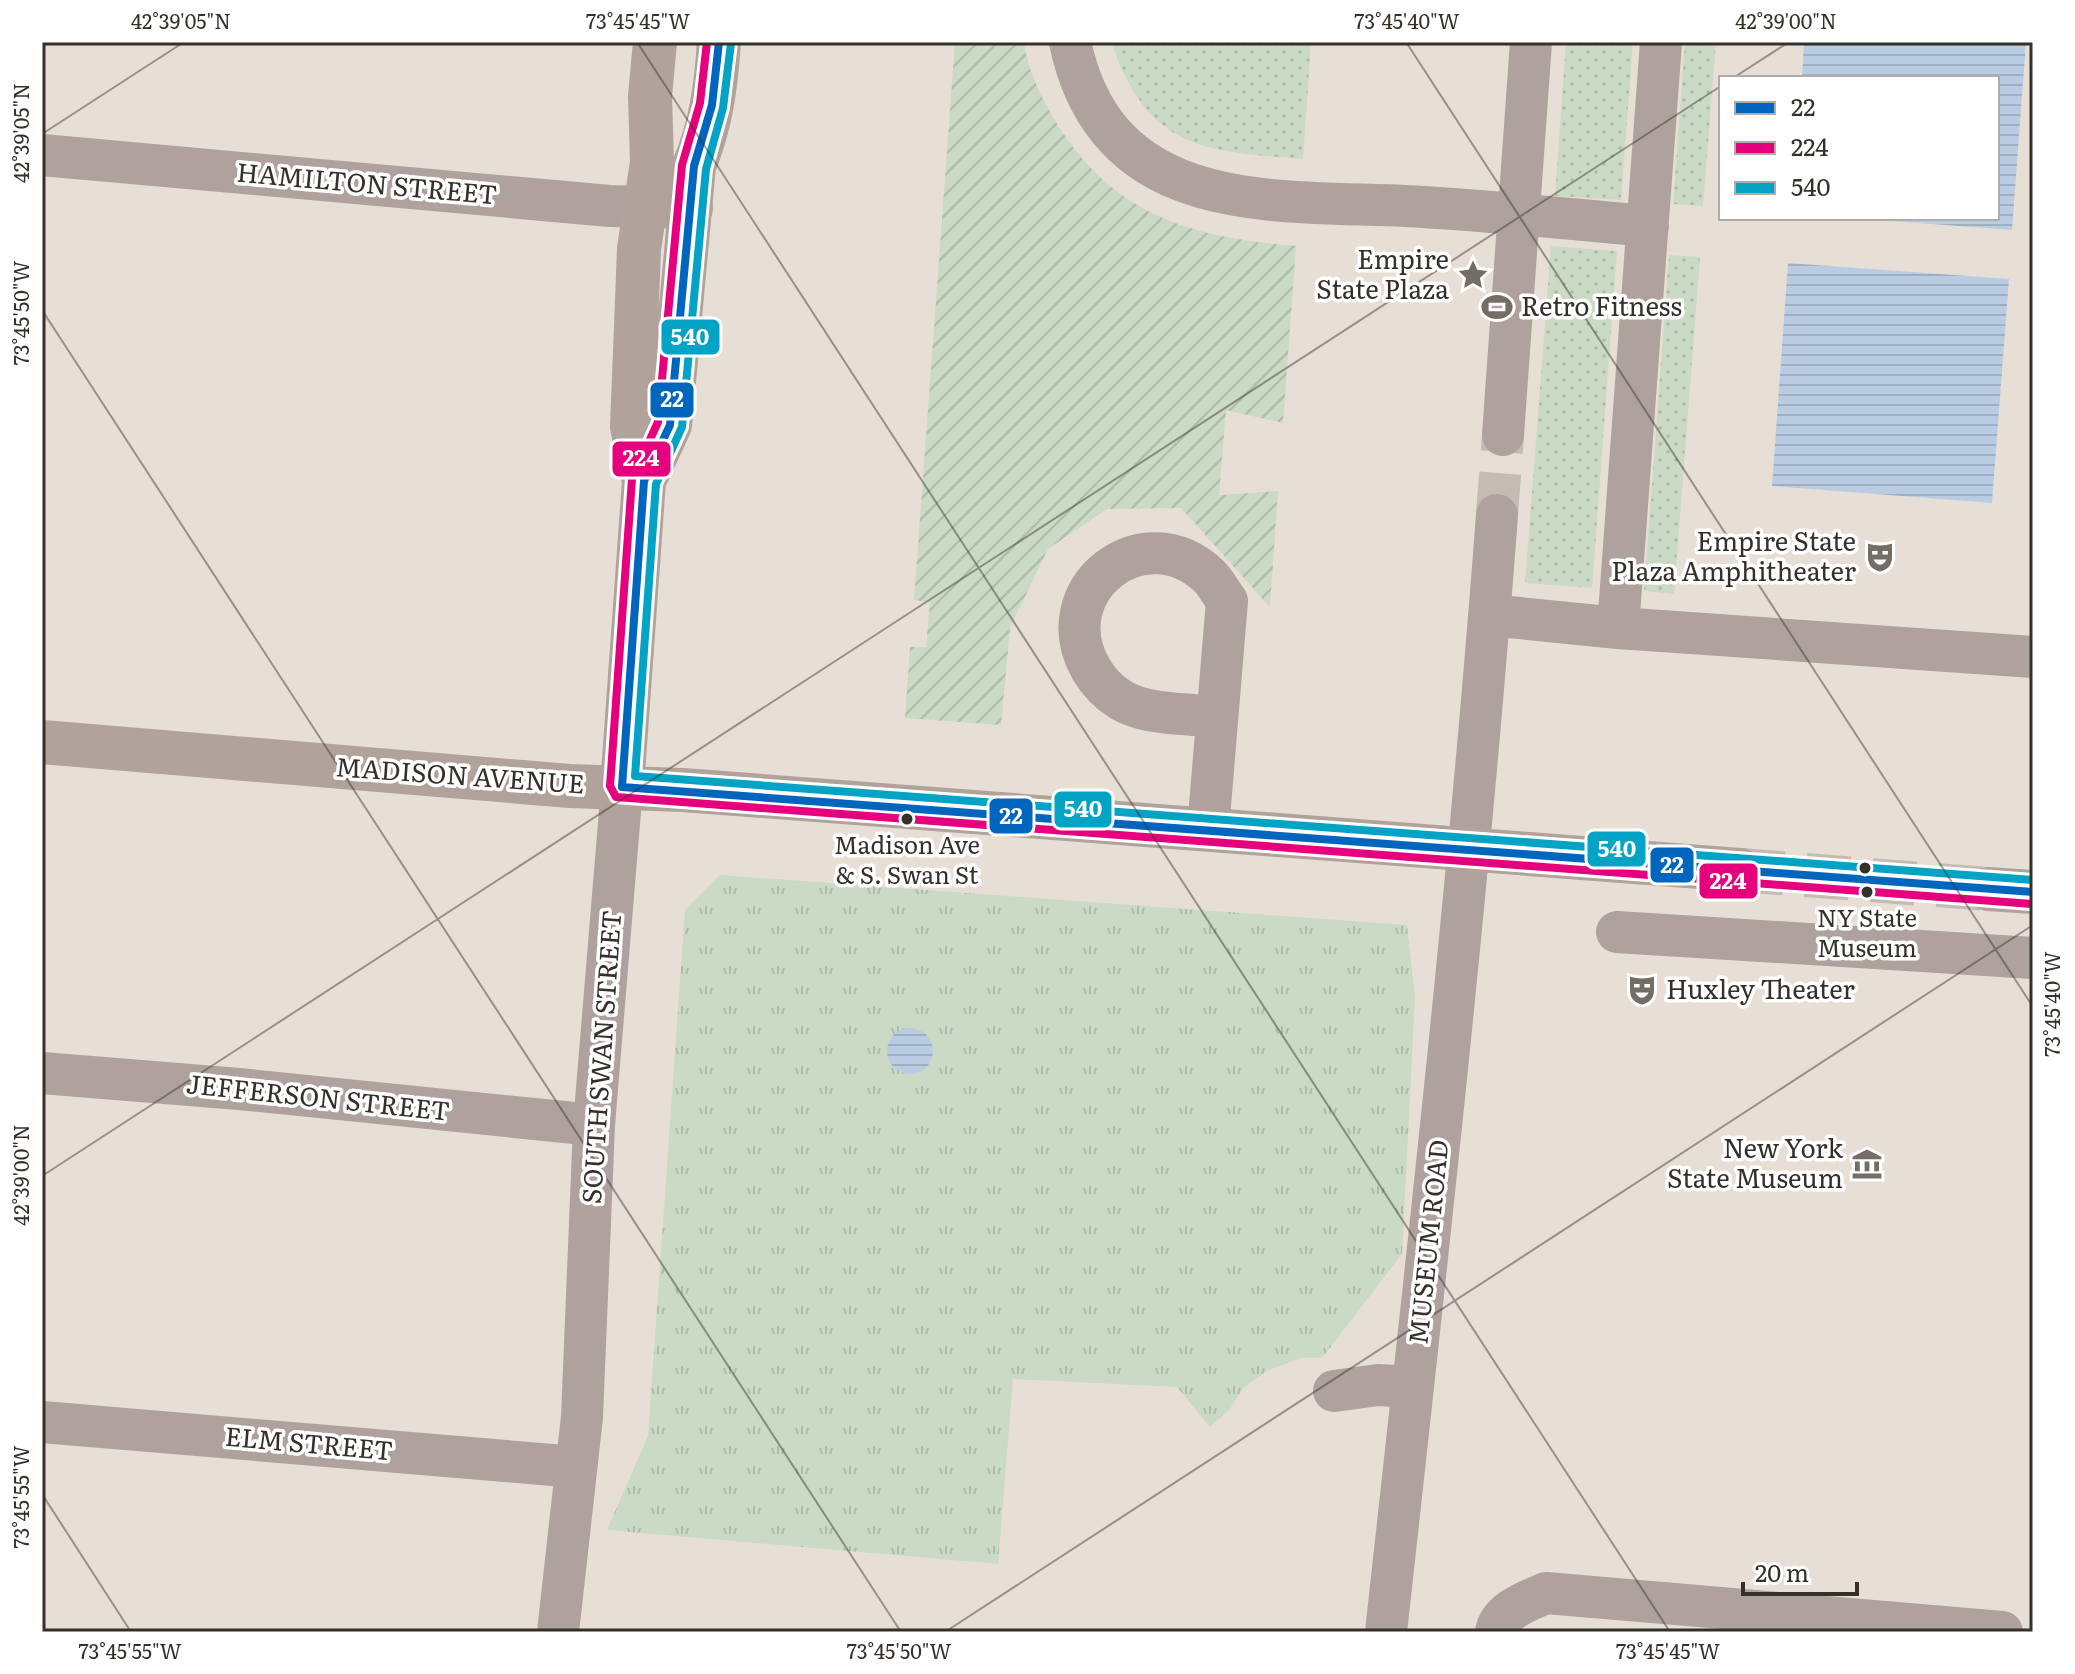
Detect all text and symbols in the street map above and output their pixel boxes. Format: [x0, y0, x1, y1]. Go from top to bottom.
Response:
text: 42°39'05"N [131, 5, 231, 35]
text: 73°45'45"W [586, 5, 690, 35]
text: 73°45'40"W [1354, 5, 1460, 35]
text: 42°39'00"N [1735, 5, 1837, 35]
legend [1719, 76, 1999, 220]
text: 42°39'05"N [5, 83, 35, 183]
text: 22 [1791, 88, 1815, 123]
text: 224 [1791, 128, 1829, 163]
street label: HAMILTON STREET [235, 151, 499, 212]
text: 540 [1791, 168, 1830, 203]
place label: Empire State Plaza [1316, 238, 1449, 307]
place icon: Empire State Plaza [1456, 258, 1490, 292]
text: 73°45'50"W [5, 261, 35, 365]
place label: Retro Fitness [1521, 285, 1682, 324]
sports icon: Retro Fitness [1480, 290, 1514, 324]
line badge: 540 [660, 318, 721, 356]
text: 540 [671, 319, 709, 352]
line badge: 22 [649, 381, 695, 419]
text: 22 [660, 381, 684, 414]
line badge: 224 [611, 440, 672, 478]
text: 224 [623, 440, 659, 473]
place label: Empire State Plaza Amphitheater [1611, 520, 1857, 589]
theatre icon: Empire State Plaza Amphitheater [1863, 540, 1897, 574]
street label: MADISON AVENUE [334, 745, 586, 802]
line badge: 540 [1053, 790, 1113, 829]
text: 540 [1064, 791, 1102, 824]
line badge: 22 [988, 797, 1034, 835]
text: 22 [999, 798, 1023, 831]
marker: Madison Ave & S. Swan St [899, 811, 915, 827]
place label: Madison Ave & S. Swan St [834, 826, 980, 891]
line badge: 540 [1586, 830, 1647, 868]
text: 540 [1598, 831, 1636, 864]
line badge: 22 [1649, 846, 1695, 884]
text: 22 [1660, 847, 1684, 880]
unlabelled marker [1857, 860, 1873, 876]
line badge: 224 [1698, 862, 1759, 900]
text: 224 [1710, 863, 1746, 896]
marker: NY State Museum [1859, 884, 1875, 900]
place label: NY State Museum [1817, 899, 1917, 964]
street label: SOUTH SWAN STREET [570, 909, 629, 1205]
text: 73°45'40"W [2036, 951, 2066, 1057]
place label: Huxley Theater [1666, 968, 1856, 1007]
theatre icon: Huxley Theater [1625, 973, 1659, 1007]
street label: JEFFERSON STREET [184, 1062, 452, 1129]
text: 42°39'00"N [5, 1124, 35, 1226]
place label: New York State Museum [1667, 1127, 1844, 1196]
street label: MUSEUM ROAD [1396, 1137, 1457, 1346]
museum icon: New York State Museum [1850, 1147, 1884, 1181]
street label: ELM STREET [224, 1415, 395, 1468]
text: 73°45'55"W [5, 1445, 35, 1549]
scale bar [1743, 1546, 1857, 1596]
text: 20 m [1755, 1554, 1809, 1589]
text: 73°45'55"W [78, 1635, 182, 1665]
text: 73°45'50"W [847, 1635, 951, 1665]
text: 73°45'45"W [1616, 1635, 1720, 1665]

